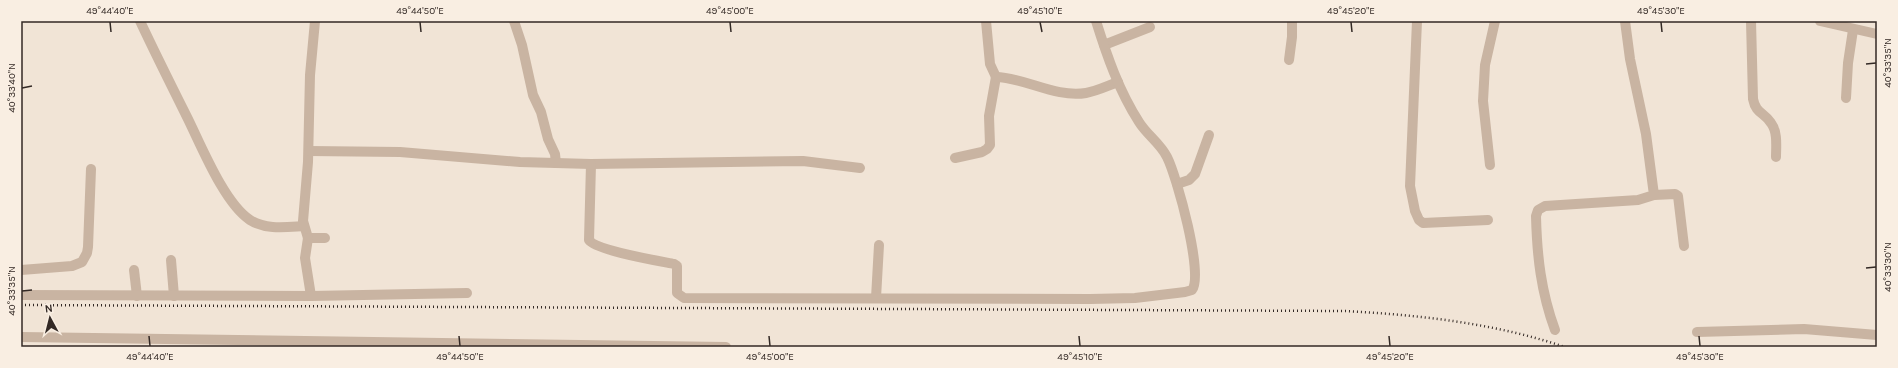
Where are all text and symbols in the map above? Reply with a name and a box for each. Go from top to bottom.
text: 49°44'40"E [86,5,134,17]
text: 49°44'50"E [396,5,444,17]
text: 49°45'00"E [706,5,754,17]
text: 49°45'10"E [1017,5,1063,17]
text: 49°45'20"E [1327,5,1375,17]
text: 49°45'30"E [1637,5,1685,17]
text: 40°33'35"N [1882,38,1894,88]
text: 40°33'40"N [6,63,18,113]
text: 40°33'30"N [1882,242,1894,292]
text: 40°33'35"N [6,266,18,316]
north arrow [30,298,70,338]
text: N [44,302,54,316]
text: 49°44'40"E [126,351,174,363]
text: 49°44'50"E [436,351,484,363]
text: 49°45'00"E [746,351,794,363]
text: 49°45'10"E [1057,351,1103,363]
text: 49°45'20"E [1366,351,1414,363]
text: 49°45'30"E [1676,351,1724,363]

